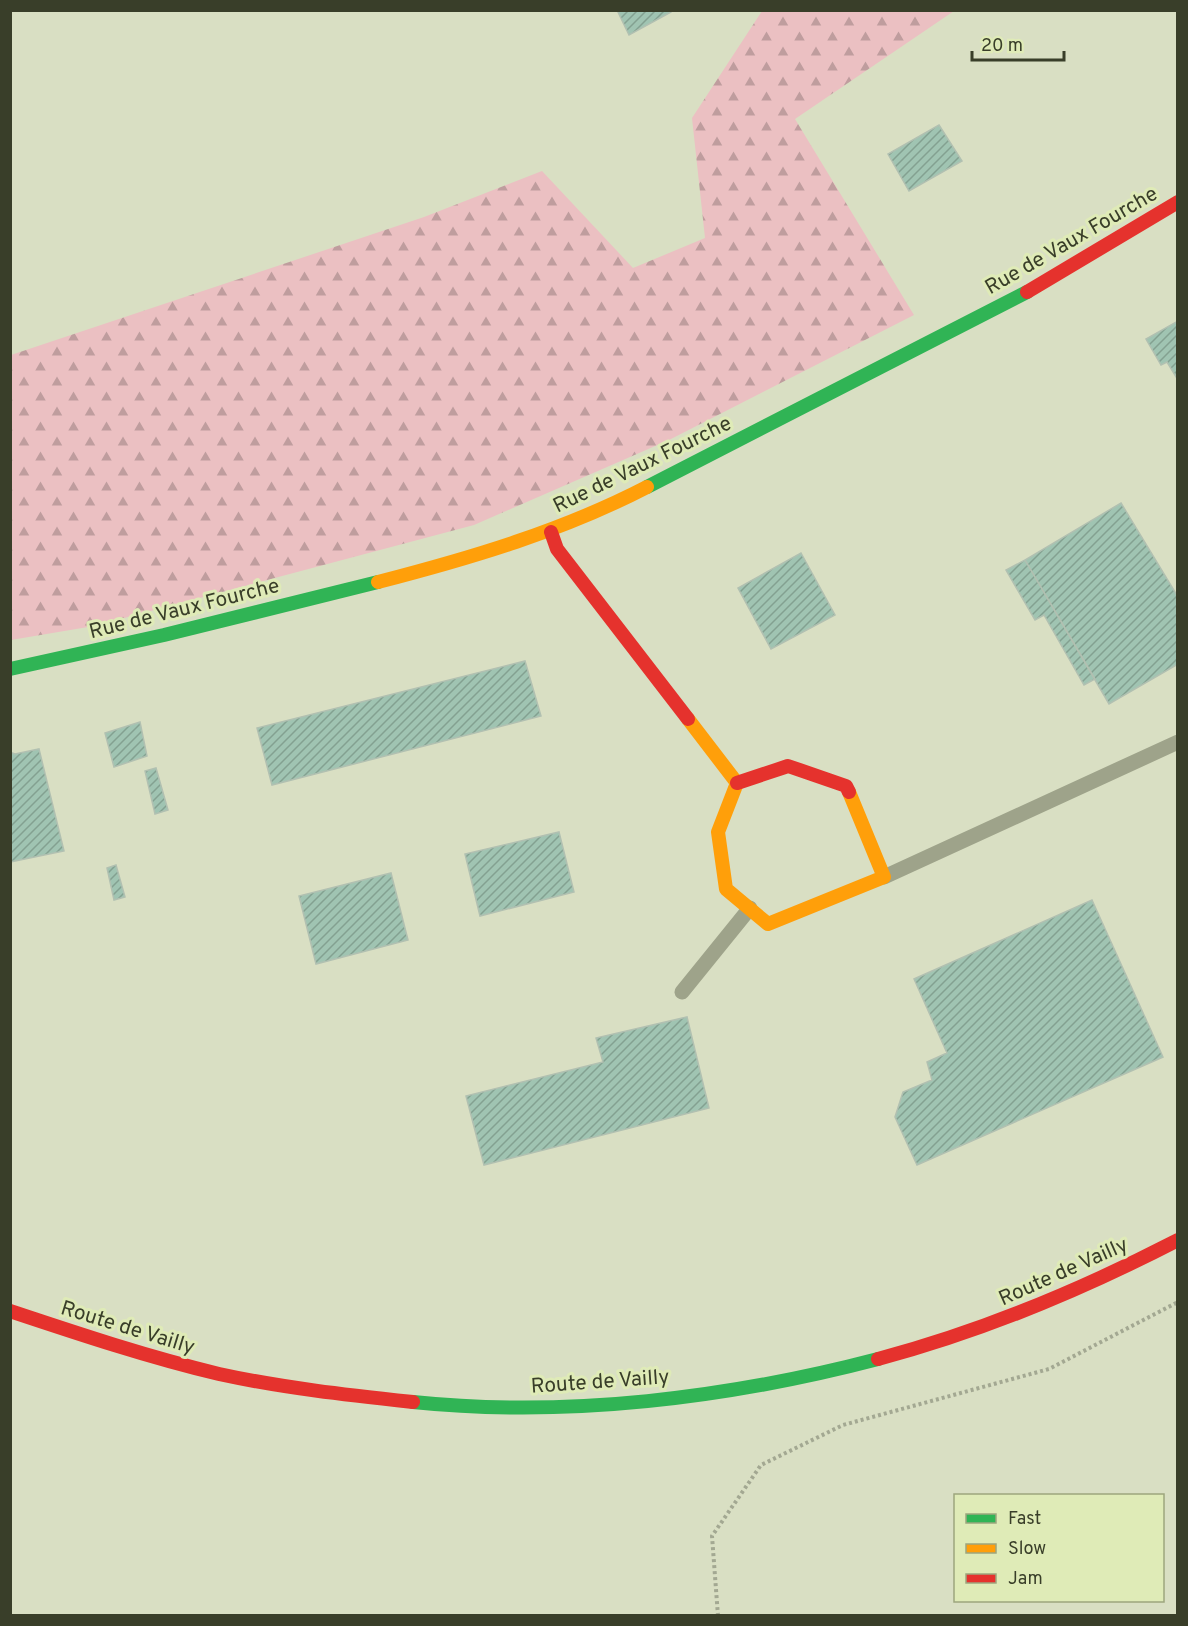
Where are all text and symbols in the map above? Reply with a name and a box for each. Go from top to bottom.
scale bar [972,24,1064,62]
text: 20 m [981,35,1023,58]
street label: Rue de Vaux Fourche [980,181,1163,302]
street label: Rue de Vaux Fourche [549,410,736,520]
street label: Rue de Vaux Fourche [86,573,282,646]
street label: Route de Vailly [995,1232,1133,1313]
street label: Route de Vailly [57,1295,198,1362]
street label: Route de Vailly [530,1364,670,1401]
legend [954,1494,1164,1602]
text: Fast [1008,1508,1041,1531]
text: Slow [1008,1538,1046,1561]
text: Jam [1008,1568,1043,1591]

